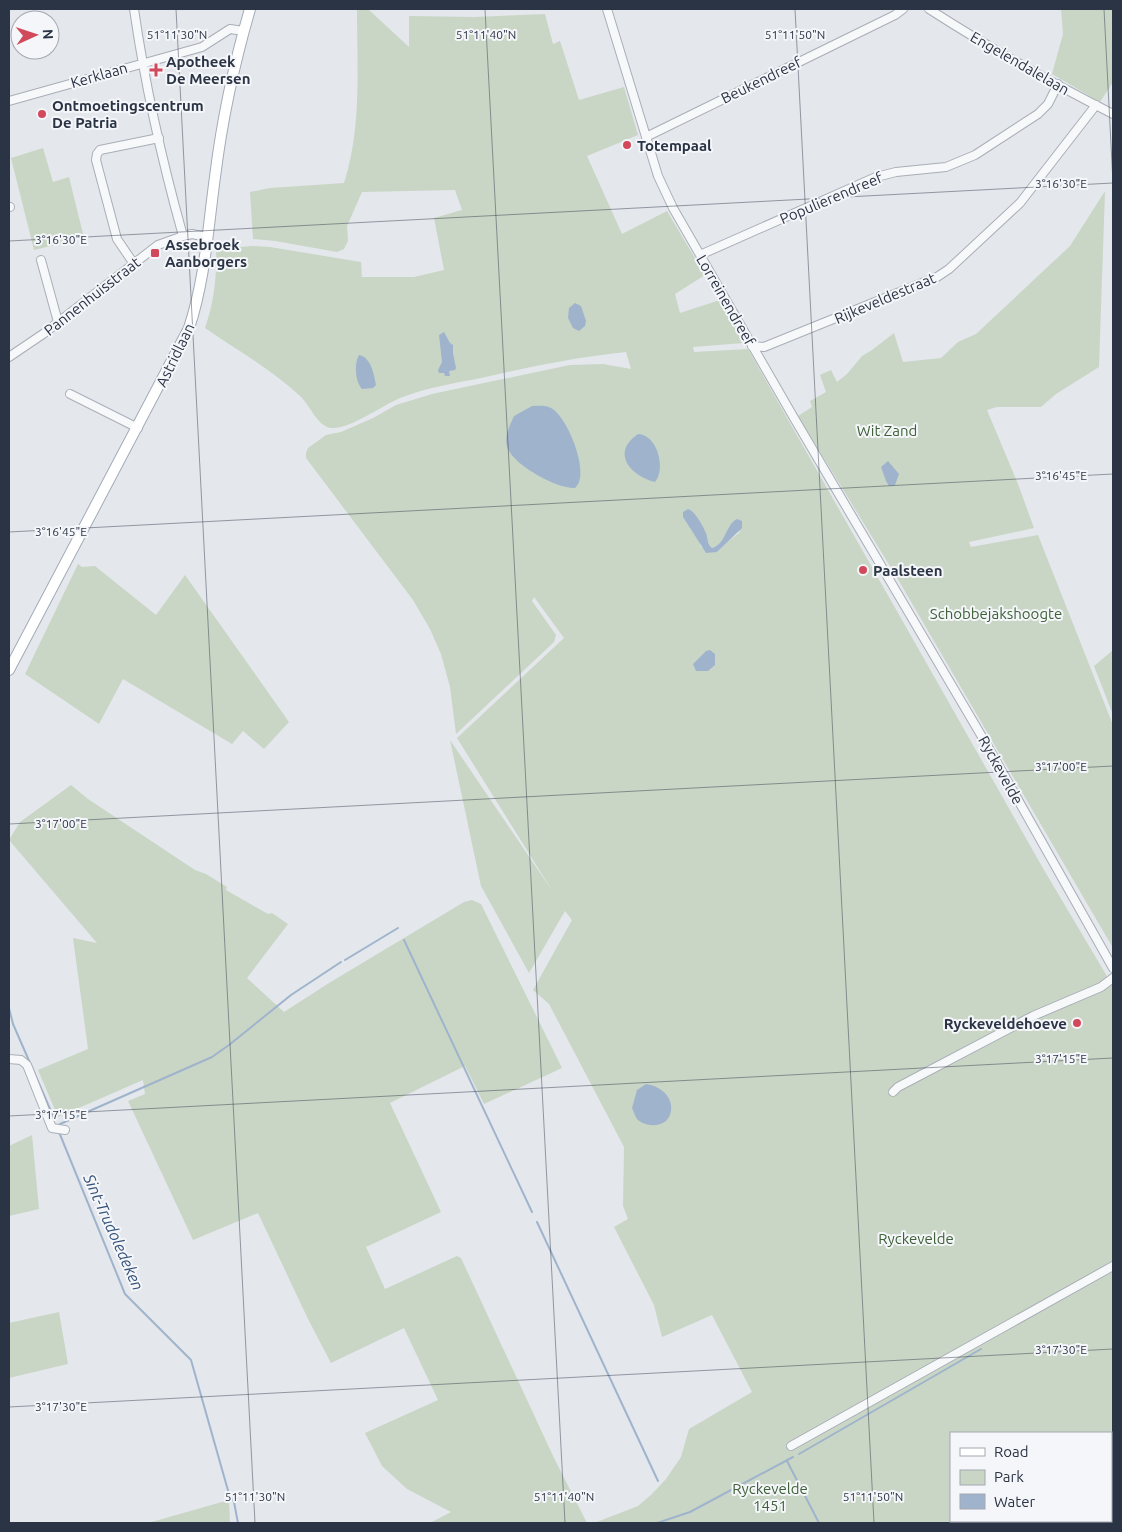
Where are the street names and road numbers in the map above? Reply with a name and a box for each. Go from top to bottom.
street label: Engelendalelaan [968,28,1072,98]
street label: Beukendreef [718,53,804,107]
street label: Kerklaan [69,59,129,91]
street label: Populierendreef [777,169,885,227]
street label: Lorreinendreef [693,252,759,349]
street label: Pannenhuisstraat [41,253,143,339]
street label: Rijkeveldestraat [832,269,938,327]
street label: Astridlaan [152,321,198,389]
street label: Ryckevelde [975,733,1027,807]

